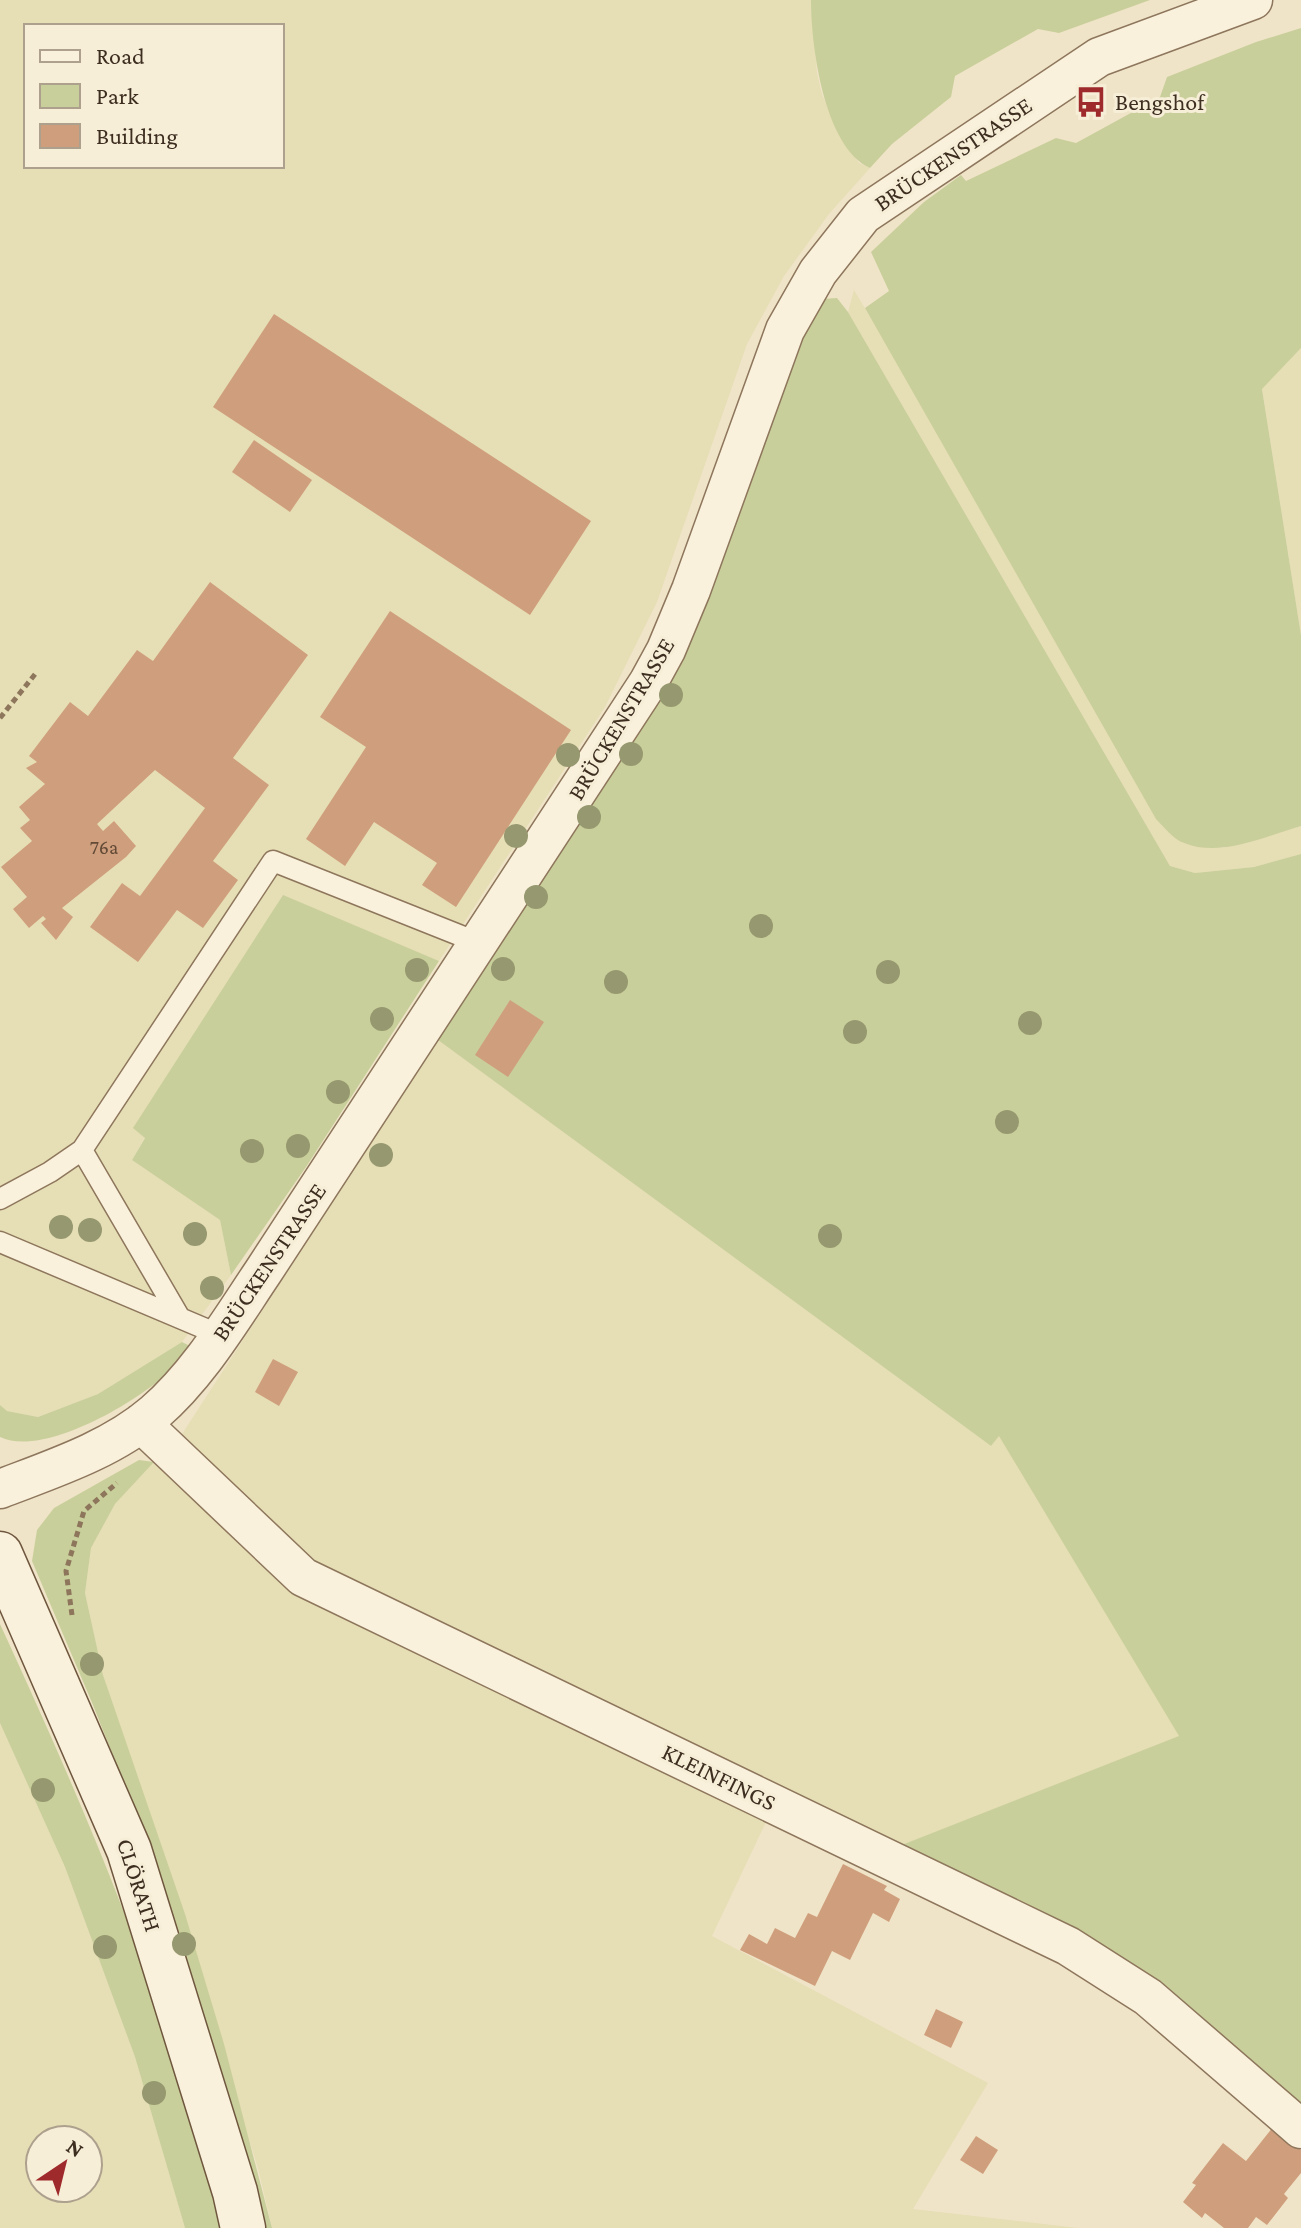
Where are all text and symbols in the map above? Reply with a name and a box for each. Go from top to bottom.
legend [24,24,284,168]
text: Road [96,42,145,69]
text: Park [96,82,139,109]
bus stop icon: Bengshof [1074,85,1108,119]
place label: Bengshof [1115,88,1206,115]
street label: BRÜCKENSTRASSE [869,91,1037,216]
text: Building [96,122,178,149]
street label: BRÜCKENSTRASSE [562,633,680,805]
house number: 76a [90,836,118,858]
street label: BRÜCKENSTRASSE [206,1178,331,1346]
street label: KLEINFINGS [658,1737,780,1816]
street label: CLÖRATH [112,1835,167,1935]
north arrow [24,2124,104,2204]
text: N [62,2133,88,2163]

